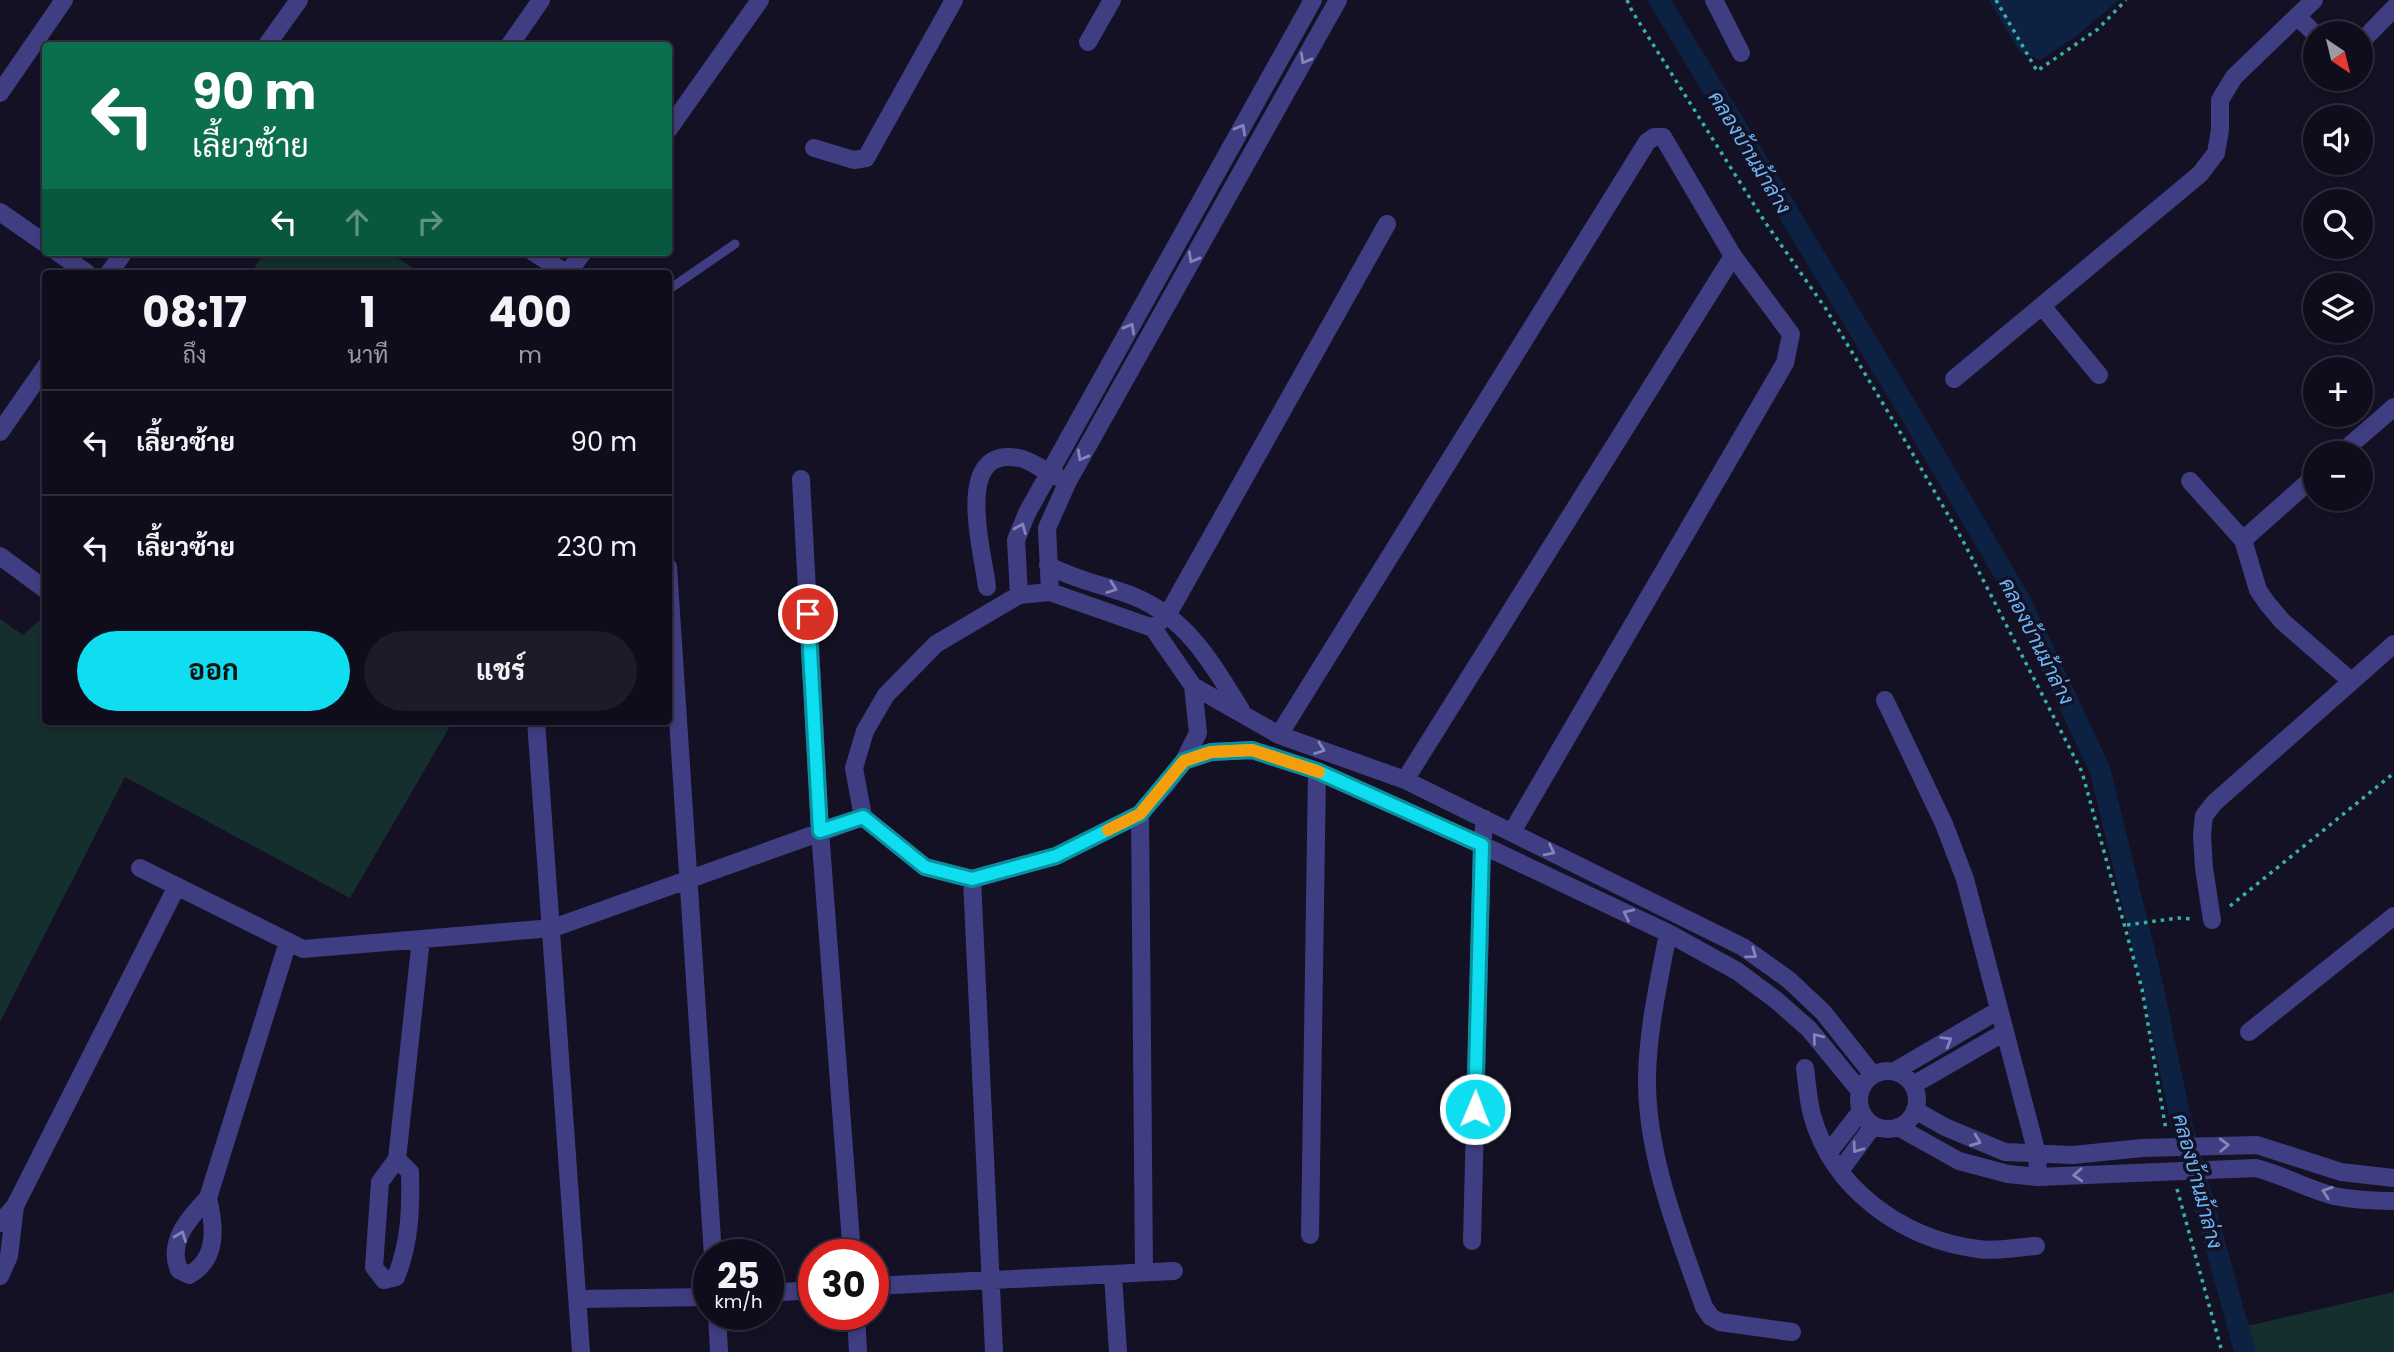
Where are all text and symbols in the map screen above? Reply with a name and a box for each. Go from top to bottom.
north arrow [2303,21,2373,91]
map controls [2303,21,2373,511]
one-way arrow [1300,52,1313,65]
text: 90 m [192,58,316,126]
icon: left [77,70,168,161]
water label: คลองบ้านม้าล่าง [1702,85,1798,219]
button: sound [2303,105,2373,175]
text: เลี้ยวซ้าย [192,123,309,168]
one-way arrow [1233,124,1246,137]
button: search [2303,189,2373,259]
icon: left [265,203,303,241]
icon: ahead [338,203,376,241]
icon: right [411,203,449,241]
one-way arrow [1188,250,1201,263]
button: layers [2303,273,2373,343]
text: 08:17 [142,283,247,342]
text: 1 [360,283,376,342]
text: 400 [489,283,572,342]
one-way arrow [1122,323,1135,335]
text: ถึง [183,339,207,371]
text: นาที [347,339,388,371]
text: m [518,339,542,371]
button: + [2303,357,2373,427]
icon: left [77,424,115,462]
text: เลี้ยวซ้าย [136,424,235,460]
text: 90 m [571,424,637,460]
button: − [2303,441,2373,511]
one-way arrow [1077,449,1090,462]
one-way arrow [1013,522,1027,534]
icon: left [77,529,115,567]
text: เลี้ยวซ้าย [136,529,235,565]
text: 230 m [557,529,637,565]
water label: คลองบ้านม้าล่าง [1993,573,2081,709]
one-way arrow [1105,580,1117,594]
pin [778,584,838,644]
icon: arrive [789,595,827,633]
button: ออก [77,631,350,711]
button: แชร์ [364,631,637,711]
one-way arrow [1313,741,1325,755]
one-way arrow [1543,842,1555,856]
one-way arrow [1623,908,1635,922]
one-way arrow [1744,946,1757,958]
one-way arrow [1812,1034,1825,1046]
one-way arrow [1939,1036,1952,1049]
position arrow [1438,1072,1512,1146]
water label: คลองบ้านม้าล่าง [2166,1110,2230,1252]
one-way arrow [1969,1132,1981,1146]
one-way arrow [2219,1138,2230,1153]
one-way arrow [1853,1140,1865,1153]
one-way arrow [2072,1167,2083,1182]
one-way arrow [2321,1186,2333,1200]
one-way arrow [172,1231,186,1243]
speed limit sign: 30 [798,1239,889,1330]
text: 25 [717,1251,760,1300]
text: km/h [715,1289,762,1314]

